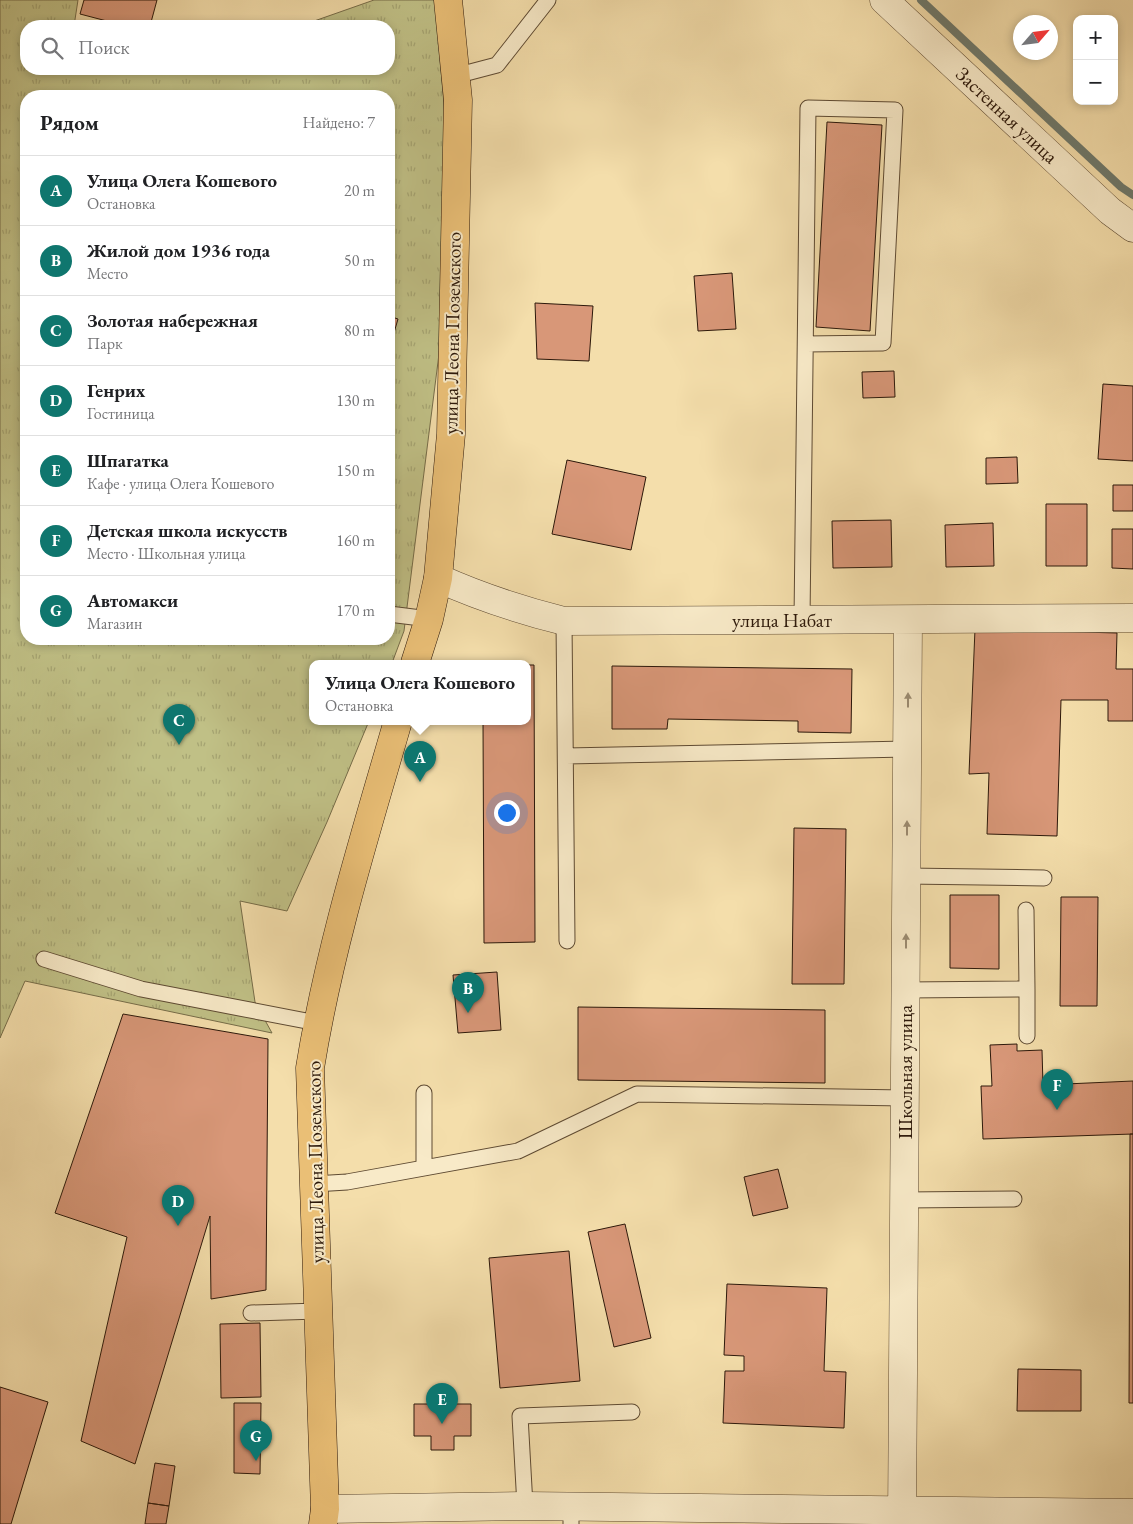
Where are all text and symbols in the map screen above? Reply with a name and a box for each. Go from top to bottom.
north arrow [1013,15,1058,60]
map controls [1073,15,1118,105]
button: + [1073,15,1118,60]
search box [20,20,395,75]
icon: search [38,34,66,62]
text: Поиск [78,35,130,60]
button: − [1073,60,1118,105]
street label: Застенная улица [950,61,1064,169]
text: Рядом [40,109,99,136]
text: Найдено: 7 [303,112,375,133]
text: Улица Олега Кошевого [87,168,277,193]
text: A [50,180,62,201]
text: 20 m [344,180,375,201]
text: Остановка [87,193,156,214]
street label: улица Леона Поземского [437,231,467,435]
text: Жилой дом 1936 года [87,238,270,263]
text: B [51,250,61,271]
text: 50 m [344,250,375,271]
text: Место [87,263,128,284]
text: Золотая набережная [87,308,258,333]
text: C [50,320,62,341]
text: 80 m [344,320,375,341]
text: Парк [87,333,123,354]
text: Генрих [87,378,145,403]
text: D [50,390,62,411]
text: 130 m [336,390,375,411]
text: Гостиница [87,403,155,424]
text: Шпагатка [87,448,169,473]
text: E [51,460,61,481]
text: 150 m [336,460,375,481]
text: Кафе · улица Олега Кошевого [87,473,275,494]
text: Детская школа искусств [87,518,288,543]
text: F [52,530,60,551]
text: 160 m [336,530,375,551]
text: Место · Школьная улица [87,543,246,564]
text: Автомакси [87,588,178,613]
text: G [50,600,62,621]
text: 170 m [336,600,375,621]
street label: улица Набат [732,607,832,633]
text: Магазин [87,613,142,634]
popup [309,660,531,725]
text: Улица Олега Кошевого [325,670,515,695]
one-way arrow [904,692,912,708]
text: Остановка [325,695,394,716]
pin: C [163,704,195,745]
pin: A [404,741,436,782]
your location [494,800,520,826]
one-way arrow [903,819,911,835]
one-way arrow [902,933,910,949]
pin: B [452,972,484,1013]
street label: Школьная улица [892,1005,918,1139]
street label: улица Леона Поземского [300,1060,330,1264]
pin: F [1041,1069,1073,1110]
pin: D [162,1185,194,1226]
pin: E [426,1383,458,1424]
pin: G [240,1420,272,1461]

